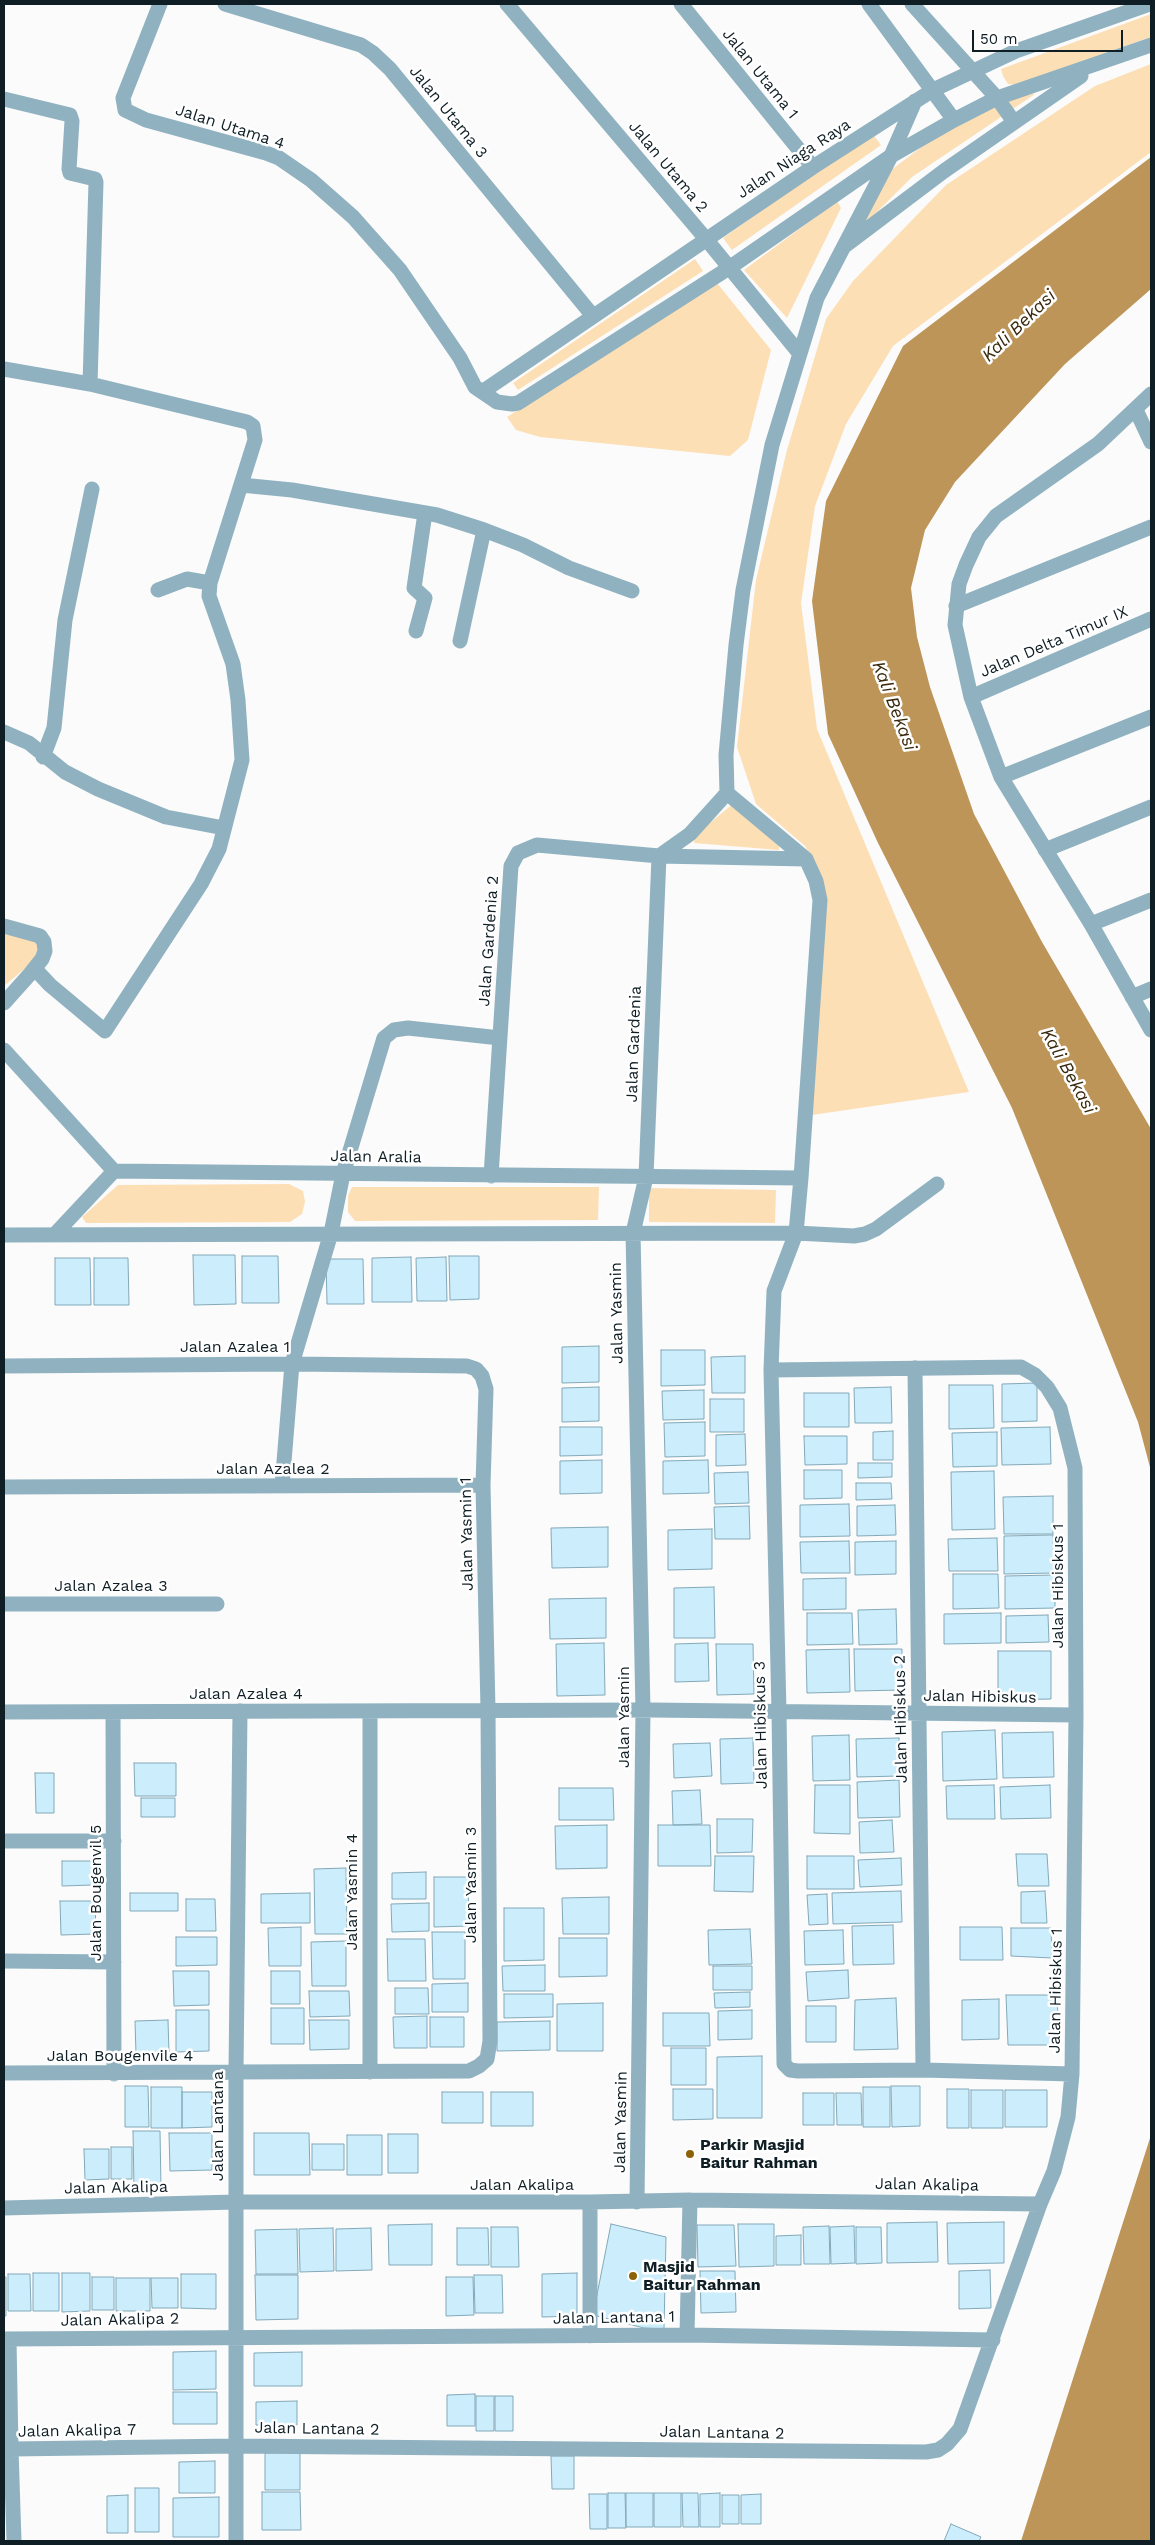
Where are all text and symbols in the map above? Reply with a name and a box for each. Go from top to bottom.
scale bar [975,20,1126,52]
street label: Jalan Utama 1 [718,25,802,123]
text: 50 m [980,30,1017,48]
street label: Jalan Utama 3 [405,62,491,162]
street label: Jalan Utama 4 [173,100,287,154]
street label: Jalan Niaga Raya [734,115,854,203]
street label: Jalan Utama 2 [624,117,712,217]
water label: Kali Bekasi [978,286,1060,366]
street label: Jalan Delta Timur IX [977,602,1131,682]
water label: Kali Bekasi [867,658,921,754]
street label: Jalan Gardenia 2 [475,875,503,1007]
street label: Jalan Gardenia [622,985,646,1103]
water label: Kali Bekasi [1036,1025,1100,1117]
street label: Jalan Aralia [330,1147,422,1167]
street label: Jalan Yasmin [607,1262,627,1364]
street label: Jalan Azalea 1 [180,1337,290,1357]
street label: Jalan Azalea 2 [216,1459,330,1479]
street label: Jalan Yasmin 1 [456,1477,478,1591]
street label: Jalan Hibiskus 1 [1048,1524,1068,1648]
street label: Jalan Azalea 3 [54,1576,168,1596]
street label: Jalan Hibiskus 2 [890,1655,912,1783]
street label: Jalan Hibiskus 3 [750,1661,772,1789]
street label: Jalan Yasmin [614,1666,634,1768]
street label: Jalan Azalea 4 [189,1684,303,1704]
street label: Jalan Hibiskus [923,1686,1037,1708]
street label: Jalan Bougenvil 5 [86,1825,106,1961]
street label: Jalan Yasmin 3 [461,1827,481,1943]
street label: Jalan Yasmin 4 [342,1833,362,1951]
street label: Jalan Hibiskus 1 [1045,1928,1067,2054]
street label: Jalan Bougenvile 4 [47,2046,193,2066]
street label: Jalan Lantana [208,2071,228,2181]
street label: Jalan Yasmin [611,2071,631,2173]
place label: Parkir Masjid Baitur Rahman [700,2135,818,2173]
marker: Parkir Masjid Baitur Rahman [684,2148,696,2160]
street label: Jalan Akalipa [875,2174,979,2196]
street label: Jalan Akalipa [470,2175,574,2195]
street label: Jalan Akalipa [64,2177,168,2199]
place label: Masjid Baitur Rahman [643,2257,761,2295]
marker: Masjid Baitur Rahman [627,2270,639,2282]
street label: Jalan Lantana 1 [553,2307,675,2329]
street label: Jalan Akalipa 2 [60,2309,180,2331]
street label: Jalan Lantana 2 [254,2418,380,2440]
street label: Jalan Akalipa 7 [18,2420,136,2442]
street label: Jalan Lantana 2 [659,2422,785,2444]

